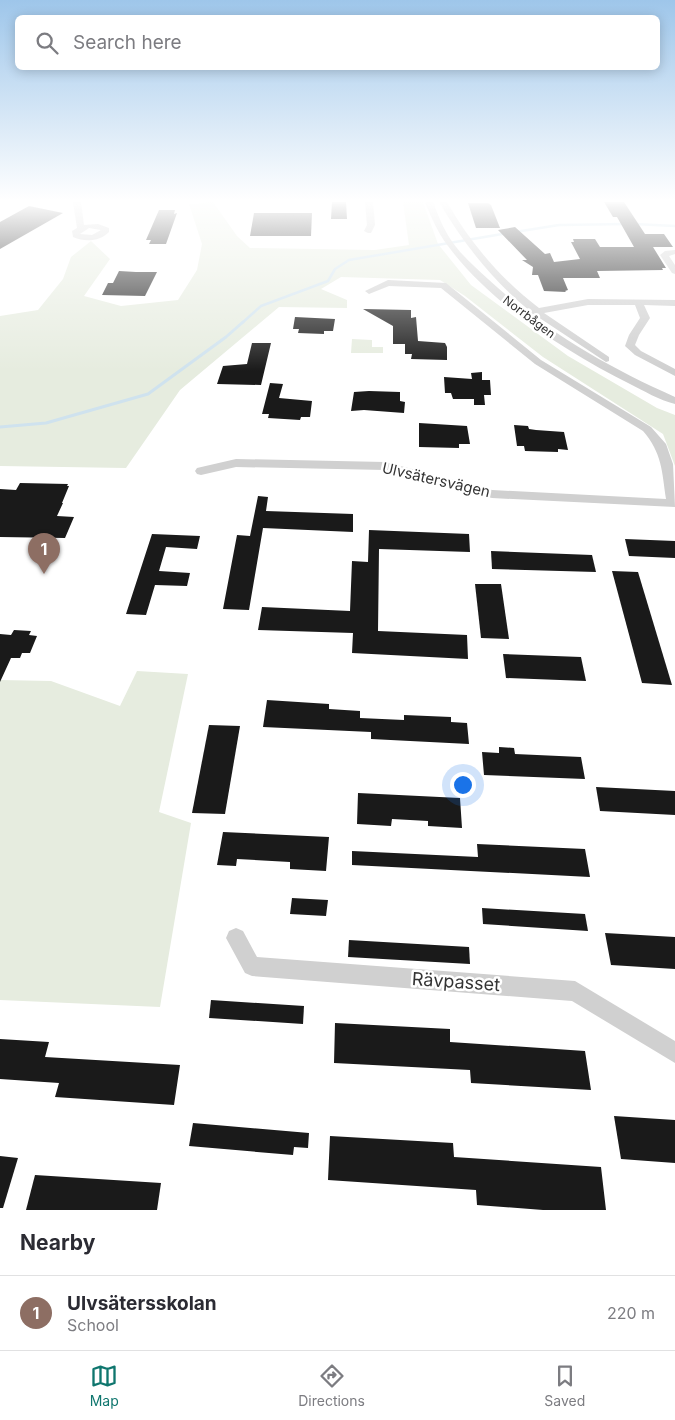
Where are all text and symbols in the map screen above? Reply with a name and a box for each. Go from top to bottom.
search box [15,15,660,70]
icon: search [33,29,61,57]
text: Search here [73,31,182,54]
street label: Norrbågen [500,292,558,341]
street label: Ulvsätersvägen [380,458,492,501]
pin: 1 [28,533,60,574]
your location [450,772,476,798]
street label: Rävpasset [411,968,501,995]
text: Nearby [20,1230,95,1255]
text: Ulvsätersskolan [67,1292,217,1315]
text: 1 [33,1303,39,1323]
text: 220 m [607,1303,655,1323]
text: School [67,1315,119,1335]
tab: Map [90,1362,119,1409]
tab: Directions [298,1362,365,1409]
tab: Saved [544,1362,585,1409]

